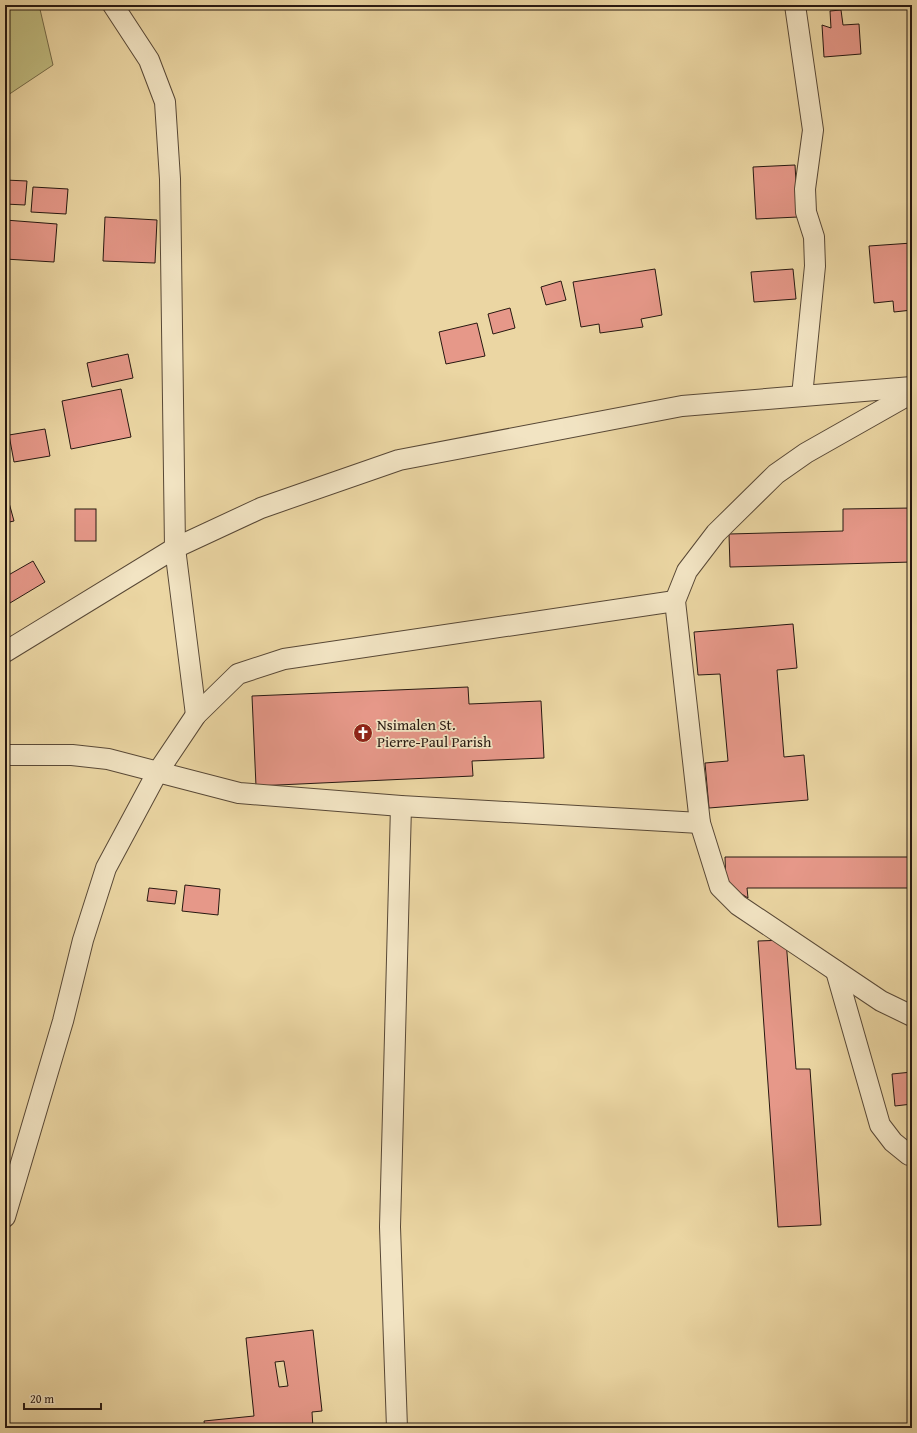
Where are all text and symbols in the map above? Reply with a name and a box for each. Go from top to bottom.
place label: Nsimalen St. Pierre-Paul Parish [377,714,492,752]
church icon: Nsimalen St. Pierre-Paul Parish [352,722,374,744]
scale bar [24,1385,101,1411]
text: 20 m [30,1390,54,1407]

